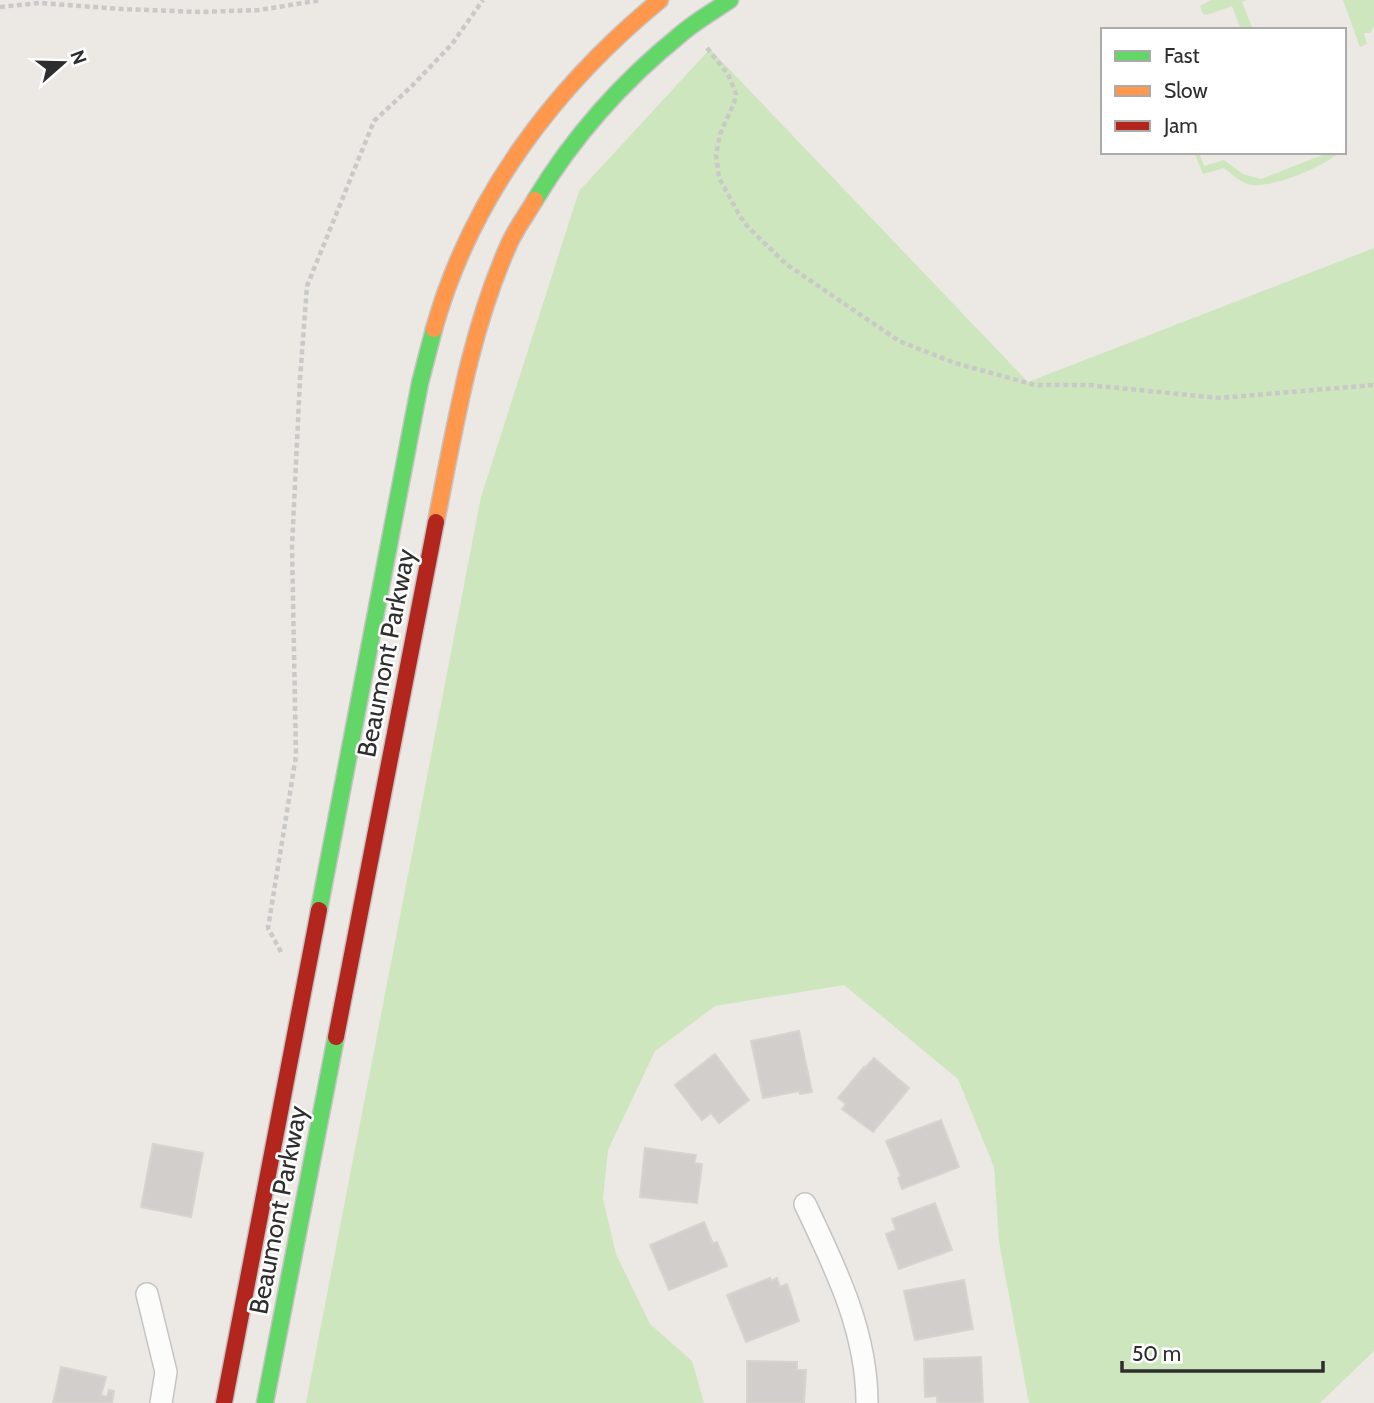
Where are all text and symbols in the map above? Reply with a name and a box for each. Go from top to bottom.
north arrow [28,28,98,98]
legend [1101,28,1346,154]
text: Fast [1164,43,1200,68]
text: N [65,47,92,68]
text: Slow [1164,78,1208,103]
text: Jam [1163,113,1198,138]
street label: Beaumont Parkway [350,546,422,760]
street label: Beaumont Parkway [242,1103,314,1317]
scale bar [1122,1330,1323,1374]
text: 50 m [1132,1341,1181,1366]

